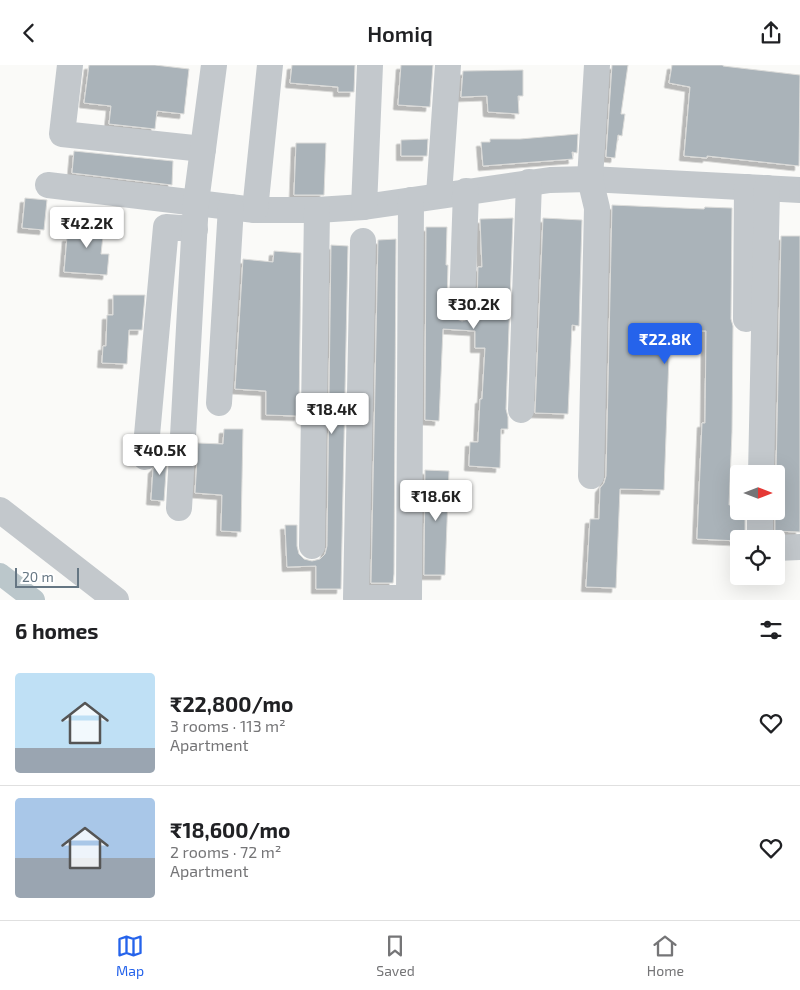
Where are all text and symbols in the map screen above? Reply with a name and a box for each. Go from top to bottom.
icon: back [15,19,43,47]
icon: share [757,19,785,47]
text: Homiq [367,20,433,46]
pin: ₹42.2K [46,207,128,249]
text: ₹42.2K [61,213,113,232]
pin: ₹30.2K [433,287,515,330]
text: ₹30.2K [448,294,500,313]
pin: ₹22.8K [624,323,706,365]
text: ₹22.8K [639,329,691,348]
pin: ₹18.4K [291,393,373,435]
text: ₹18.4K [307,399,357,418]
pin: ₹40.5K [119,433,201,476]
text: ₹40.5K [134,440,186,459]
north arrow [730,465,785,520]
map controls [730,465,785,585]
pin: ₹18.6K [395,479,477,522]
text: ₹18.6K [411,486,461,505]
button: locate [730,530,785,585]
scale bar [15,565,79,588]
text: 20 m [22,568,54,585]
icon: filters [757,616,785,644]
text: 6 homes [15,618,98,643]
text: ₹22,800/mo [170,691,293,716]
icon: home [55,693,115,753]
icon: heart [757,709,785,737]
text: 3 rooms · 113 m² [170,716,286,735]
text: Apartment [170,735,249,754]
text: ₹18,600/mo [170,817,290,842]
icon: home [55,818,115,878]
icon: heart [757,834,785,862]
text: 2 rooms · 72 m² [170,842,281,861]
text: Apartment [170,861,249,880]
tab: Map [116,932,144,979]
tab: Saved [376,932,415,979]
tab: Home [647,932,684,979]

